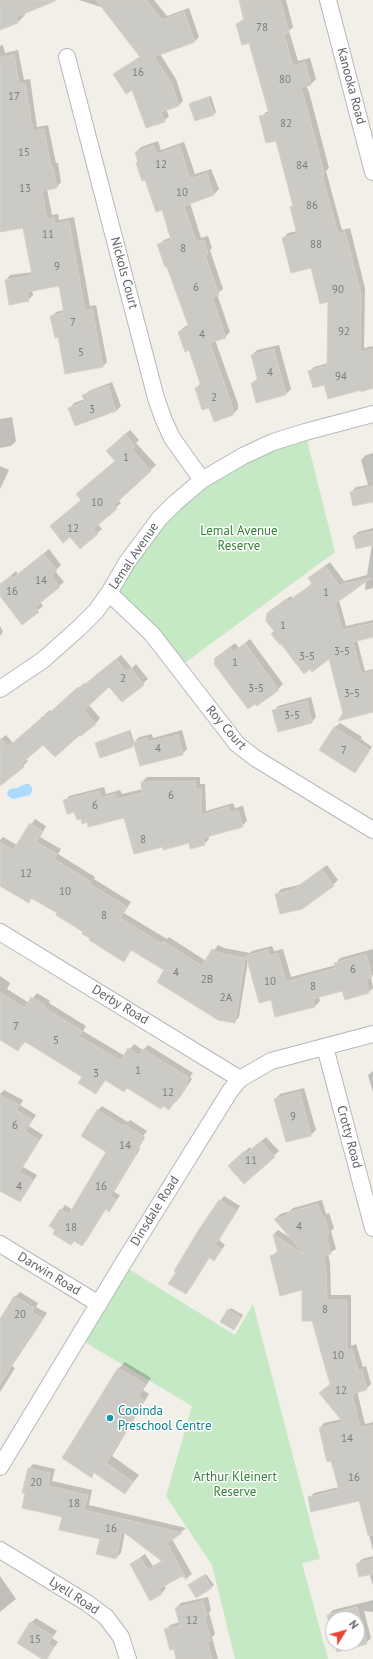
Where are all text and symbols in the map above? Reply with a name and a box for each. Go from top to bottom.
house number: 78 [256,21,268,35]
street label: Kanooka Road [333,46,369,126]
house number: 16 [132,66,144,80]
house number: 80 [279,73,291,87]
house number: 17 [8,90,20,104]
house number: 82 [280,117,292,131]
house number: 15 [18,146,30,160]
house number: 12 [155,158,167,172]
house number: 84 [296,159,308,173]
house number: 13 [19,182,31,196]
house number: 10 [176,186,188,200]
house number: 86 [306,199,318,213]
house number: 11 [42,228,54,242]
street label: Nickols Court [107,235,141,311]
house number: 88 [310,238,322,252]
house number: 8 [180,242,186,256]
house number: 9 [54,260,60,274]
house number: 6 [193,281,199,295]
house number: 90 [332,283,344,297]
house number: 7 [70,316,76,330]
house number: 92 [338,325,350,339]
house number: 4 [199,328,205,342]
house number: 5 [78,346,84,360]
house number: 4 [267,366,273,380]
house number: 94 [335,370,347,384]
house number: 2 [211,391,217,405]
house number: 3 [89,403,95,417]
house number: 1 [123,451,129,465]
house number: 10 [91,496,103,510]
street label: Lemal Avenue [106,520,162,592]
house number: 12 [67,522,79,536]
park label: Lemal Avenue Reserve [200,523,278,554]
house number: 14 [35,574,47,588]
house number: 16 [6,585,18,599]
house number: 1 [323,586,329,600]
house number: 1 [280,619,286,633]
house number: 3-5 [334,645,350,659]
house number: 3-5 [299,650,315,664]
house number: 1 [232,656,238,670]
house number: 2 [120,672,126,686]
house number: 3-5 [248,682,264,696]
house number: 3-5 [344,687,360,701]
street label: Roy Court [203,703,249,753]
house number: 3-5 [284,709,300,723]
house number: 4 [155,742,161,756]
house number: 7 [341,744,347,758]
house number: 6 [168,789,174,803]
house number: 6 [92,799,98,813]
house number: 8 [140,833,146,847]
house number: 12 [20,867,32,881]
house number: 10 [59,885,71,899]
house number: 8 [101,909,107,923]
house number: 6 [350,963,356,977]
house number: 4 [173,966,179,980]
house number: 2B [201,973,213,987]
house number: 10 [264,975,276,989]
house number: 8 [310,980,316,994]
street label: Derby Road [89,982,151,1028]
house number: 2A [220,991,232,1005]
house number: 7 [13,1020,19,1034]
house number: 5 [53,1034,59,1048]
house number: 1 [135,1064,141,1078]
house number: 3 [93,1067,99,1081]
house number: 12 [162,1086,174,1100]
street label: Crotty Road [333,1104,365,1170]
house number: 9 [290,1110,296,1124]
house number: 6 [12,1119,18,1133]
house number: 14 [119,1139,131,1153]
house number: 11 [245,1154,257,1168]
street label: Dinsdale Road [127,1173,183,1249]
house number: 4 [16,1180,22,1194]
house number: 16 [95,1180,107,1194]
house number: 4 [296,1220,302,1234]
house number: 18 [65,1221,77,1235]
street label: Darwin Road [15,1249,83,1299]
house number: 8 [322,1303,328,1317]
house number: 20 [14,1308,26,1322]
house number: 10 [332,1349,344,1363]
house number: 12 [335,1384,347,1398]
place label: Cooinda Preschool Centre [118,1403,212,1434]
marker: Cooinda Preschool Centre [105,1413,115,1423]
house number: 14 [341,1432,353,1446]
park label: Arthur Kleinert Reserve [193,1469,277,1500]
house number: 16 [348,1471,360,1485]
house number: 20 [30,1476,42,1490]
house number: 18 [68,1497,80,1511]
house number: 16 [105,1522,117,1536]
street label: Lyell Road [46,1574,102,1618]
north arrow [325,1611,365,1651]
house number: 12 [186,1614,198,1628]
text: N [346,1617,362,1631]
house number: 15 [29,1633,41,1647]

